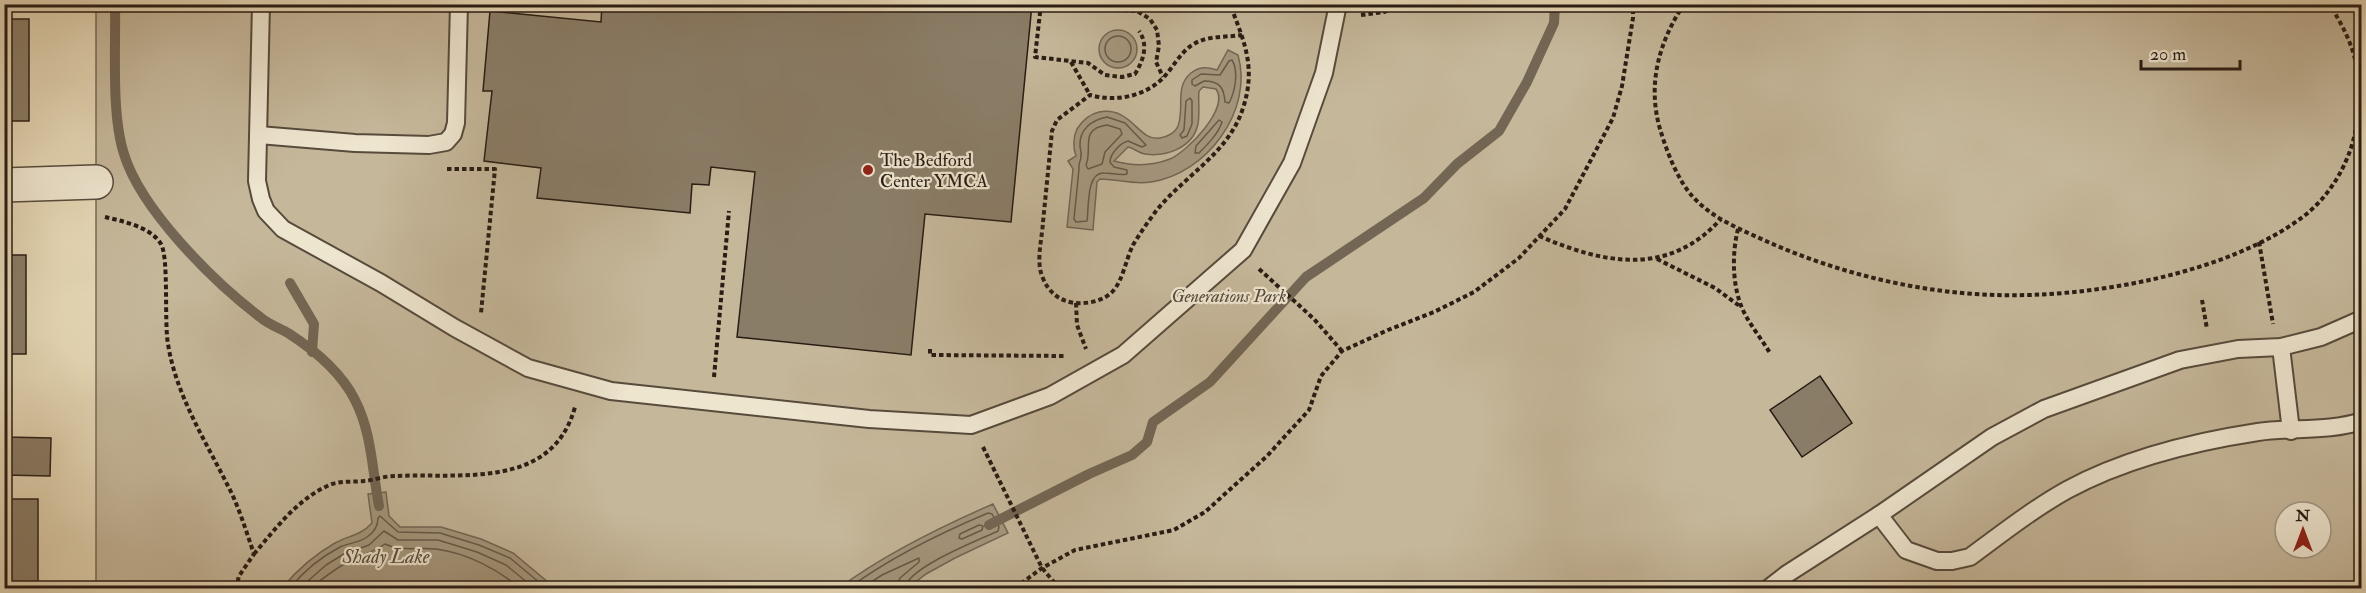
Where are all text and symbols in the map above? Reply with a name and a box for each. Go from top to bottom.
scale bar [2141,33,2240,71]
text: 20 m [2150,43,2186,66]
place label: The Bedford Center YMCA [880,149,989,193]
marker: The Bedford Center YMCA [861,163,875,177]
park label: Generations Park [1172,285,1286,308]
north arrow [2273,500,2333,560]
text: N [2295,506,2311,526]
water label: Shady Lake [341,544,430,569]

